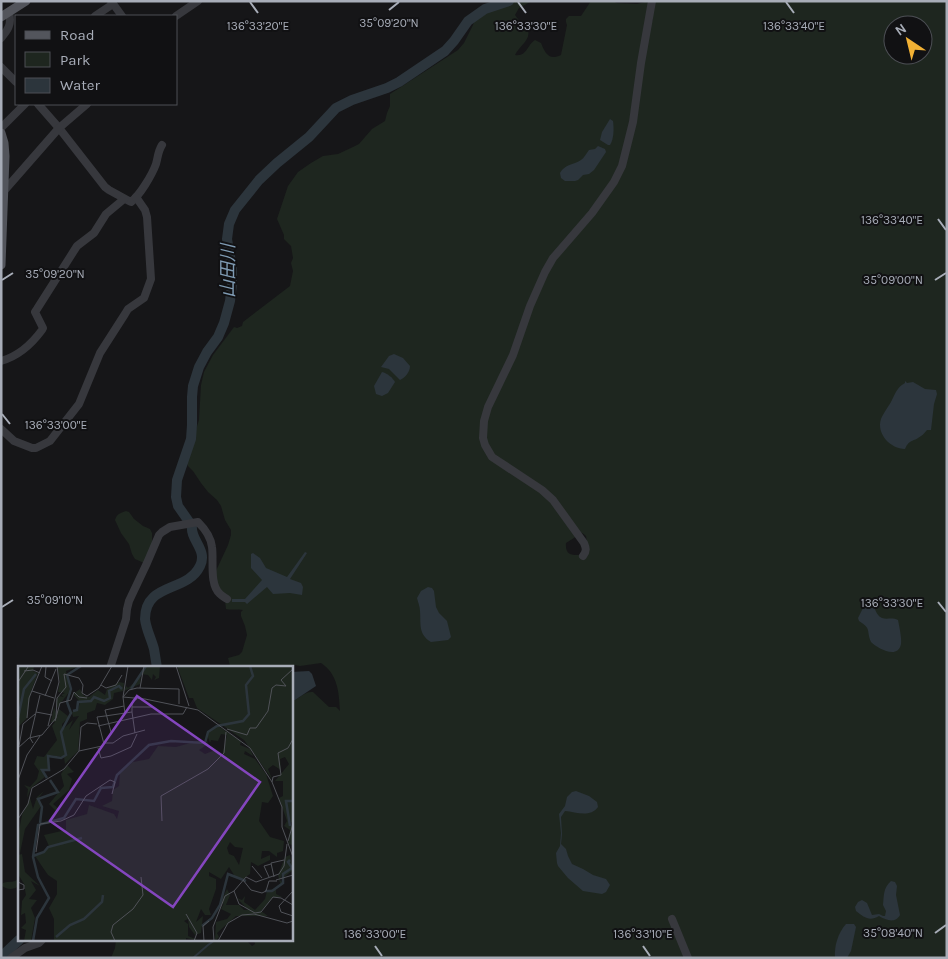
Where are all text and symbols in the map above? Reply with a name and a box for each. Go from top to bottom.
legend [15,15,178,105]
north arrow [883,15,933,65]
text: 35°09'20"N [359,16,419,30]
text: 136°33'20"E [227,19,289,33]
text: 136°33'30"E [495,19,557,33]
text: 136°33'40"E [763,19,825,33]
text: N [892,20,910,40]
text: Road [60,26,95,44]
text: Park [60,51,90,69]
text: Water [60,76,101,94]
text: 136°33'40"E [861,213,923,227]
water label: 山田川 [217,242,239,298]
text: 35°09'20"N [25,267,85,281]
text: 35°09'00"N [863,273,923,287]
text: 136°33'00"E [25,418,87,432]
text: 35°09'10"N [27,593,83,607]
text: 136°33'30"E [861,596,923,610]
inset map [18,666,292,942]
text: 35°08'40"N [863,926,923,940]
text: 136°33'00"E [344,927,406,941]
text: 136°33'10"E [613,927,673,941]

